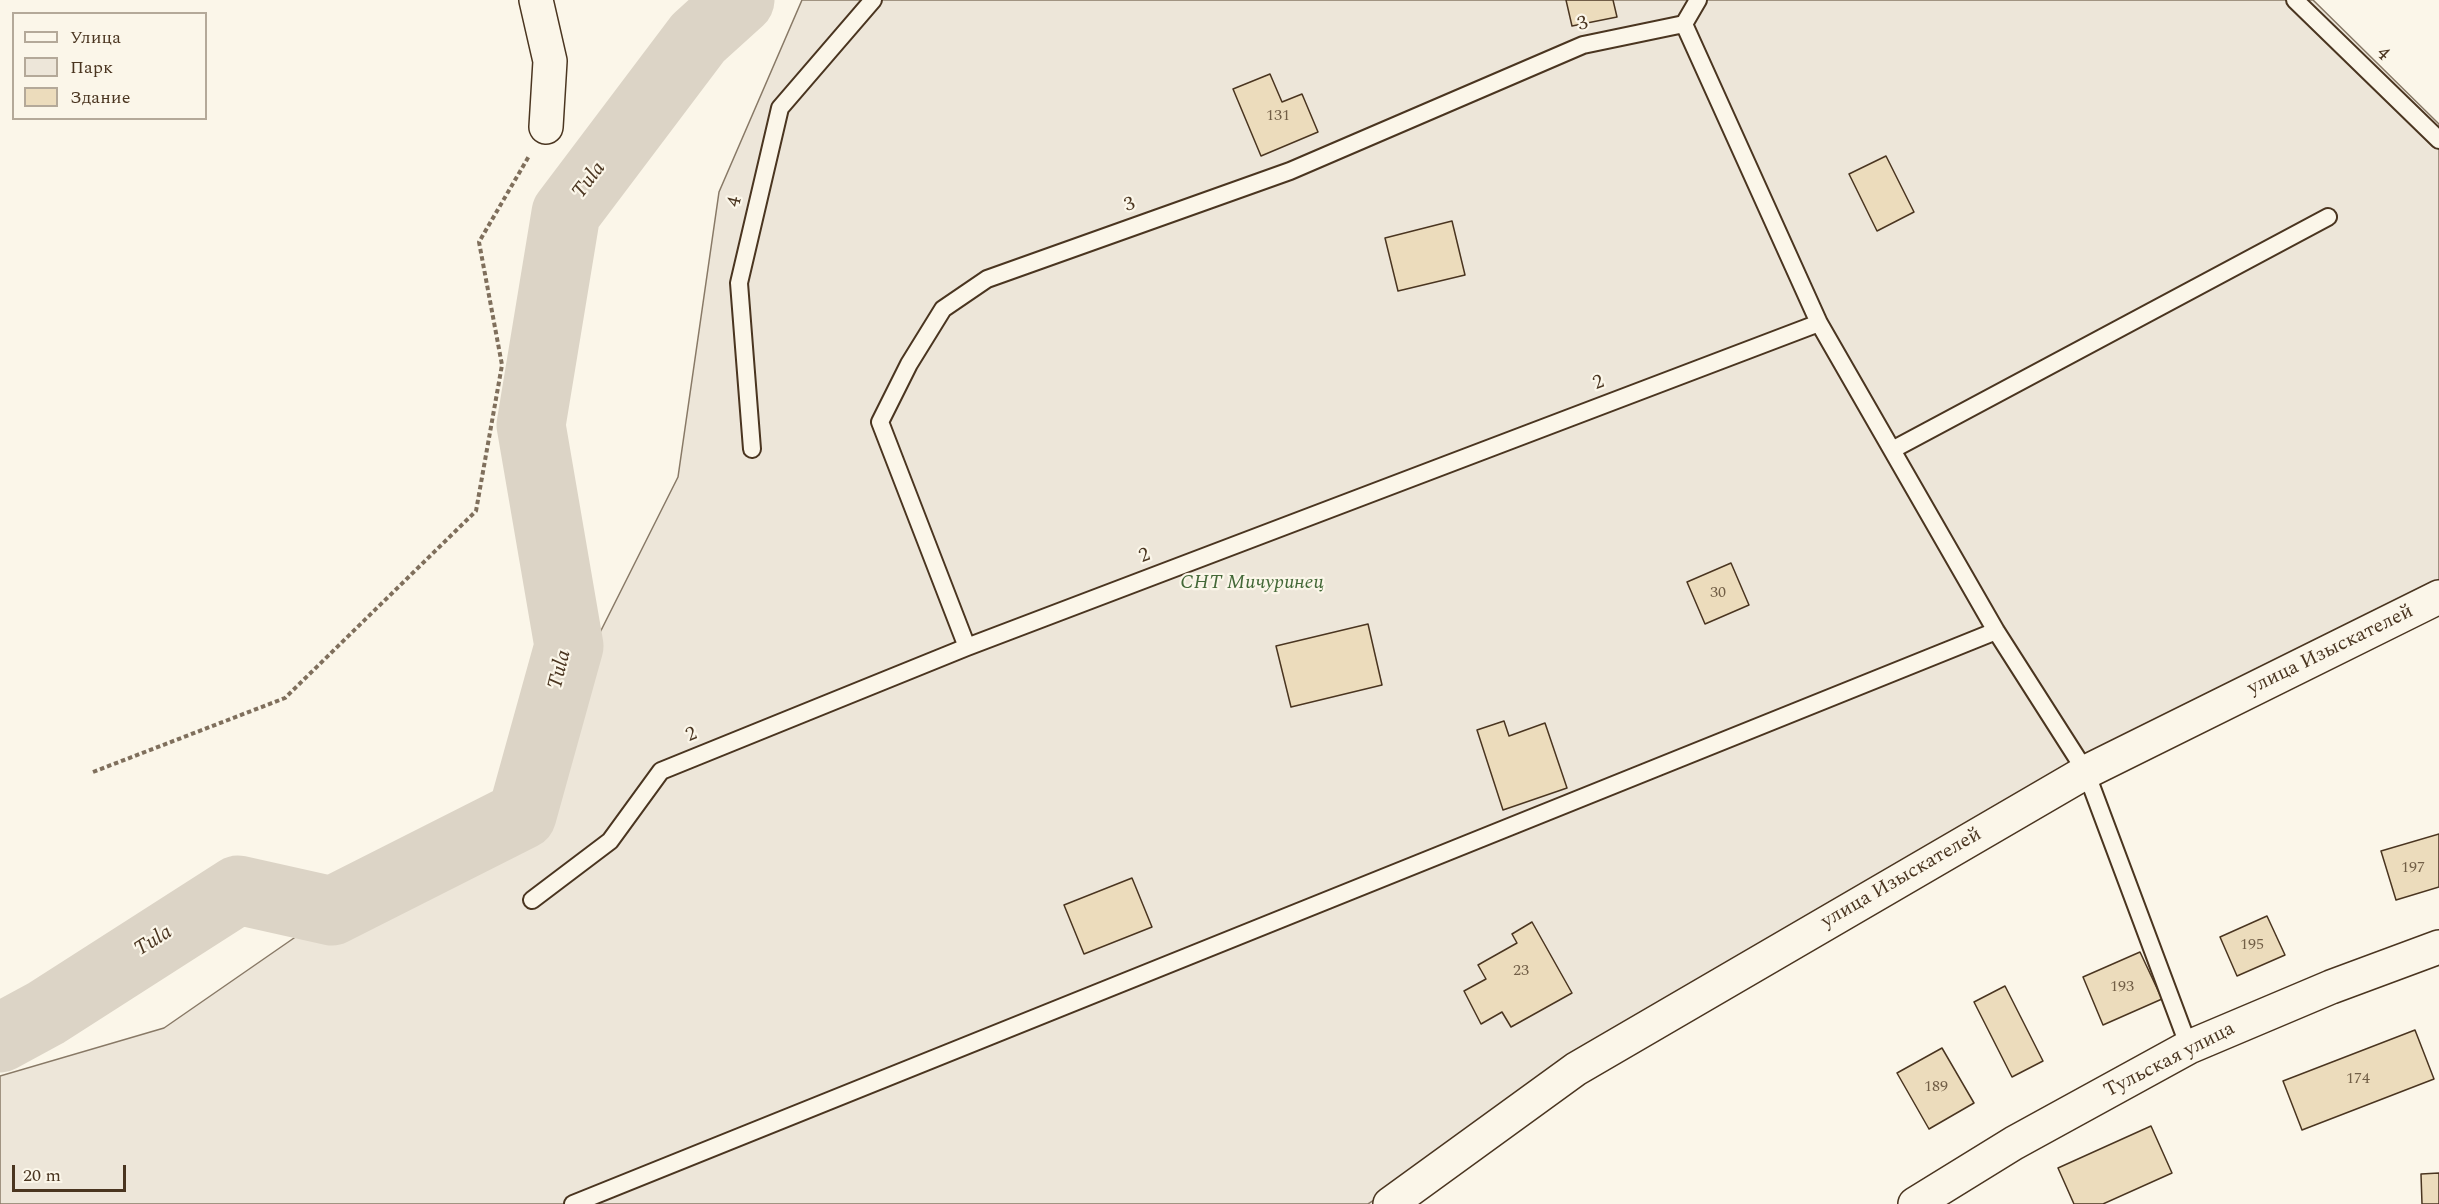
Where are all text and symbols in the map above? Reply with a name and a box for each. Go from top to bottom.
legend [12,12,207,120]
street label: 3 [1575,12,1591,38]
text: Улица [70,24,121,51]
street label: 4 [2370,43,2394,67]
text: Парк [70,54,113,81]
text: Здание [70,84,130,111]
house number: 131 [1266,107,1290,127]
water label: Tula [568,157,612,205]
street label: 3 [1121,193,1139,219]
street label: 4 [723,194,749,210]
street label: 2 [1590,371,1608,397]
street label: 2 [1136,544,1154,570]
park label: СНТ Мичуринец [1180,572,1324,596]
house number: 30 [1710,584,1726,604]
street label: улица Изыскателей [2244,601,2418,701]
water label: Tula [544,648,578,692]
street label: 2 [683,723,701,749]
street label: улица Изыскателей [1818,823,1986,935]
house number: 197 [2401,859,2425,879]
water label: Tula [130,921,178,963]
house number: 195 [2240,936,2264,956]
house number: 23 [1513,962,1529,982]
house number: 193 [2110,978,2134,998]
street label: Тульская улица [2101,1018,2239,1104]
house number: 174 [2346,1070,2370,1090]
house number: 189 [1924,1078,1948,1098]
scale bar [15,1153,129,1191]
text: 20 m [23,1162,61,1189]

